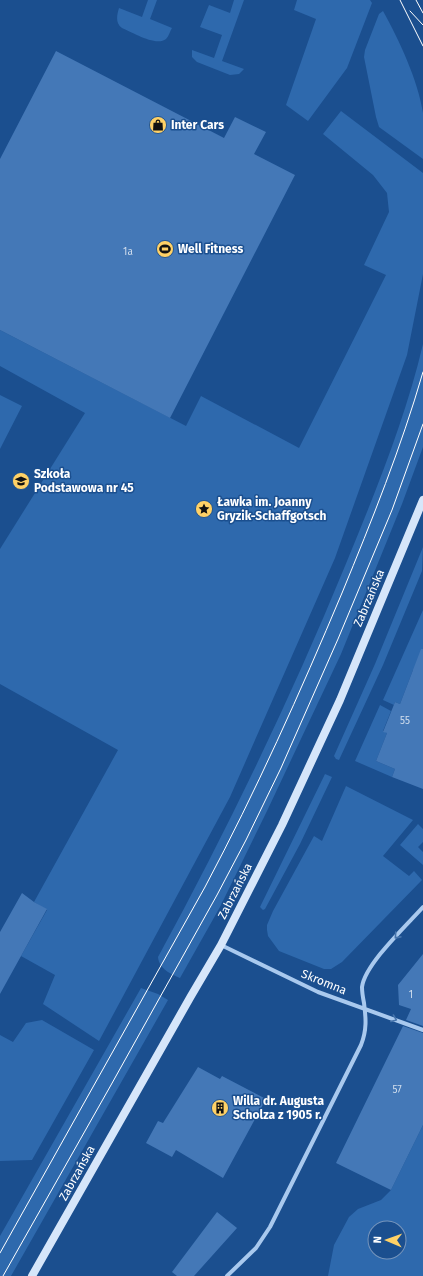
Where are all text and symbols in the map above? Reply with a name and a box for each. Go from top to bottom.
shop icon: Inter Cars [148,115,168,135]
place label: Inter Cars [171,118,224,132]
sports icon: Well Fitness [155,239,175,259]
place label: Well Fitness [178,242,243,256]
house number: 1a [123,246,133,258]
place label: Szkoła Podstawowa nr 45 [34,467,134,495]
school or university icon: Szkoła Podstawowa nr 45 [11,471,31,491]
place label: Ławka im. Joanny Gryzik-Schaffgotsch [217,495,326,523]
place icon: Ławka im. Joanny Gryzik-Schaffgotsch [194,499,214,519]
street label: Zabrzańska [351,567,387,629]
house number: 55 [400,715,410,727]
street label: Zabrzańska [215,861,255,921]
one-way arrow [394,931,401,938]
street label: Skromna [299,967,349,997]
house number: 1 [409,989,413,1001]
one-way arrow [390,1015,397,1023]
house number: 57 [392,1084,402,1096]
place label: Willa dr. Augusta Scholza z 1905 r. [233,1094,324,1122]
building icon: Willa dr. Augusta Scholza z 1905 r. [210,1098,230,1118]
street label: Zabrzańska [56,1143,98,1203]
north arrow [367,1220,407,1260]
text: N [371,1236,384,1244]

